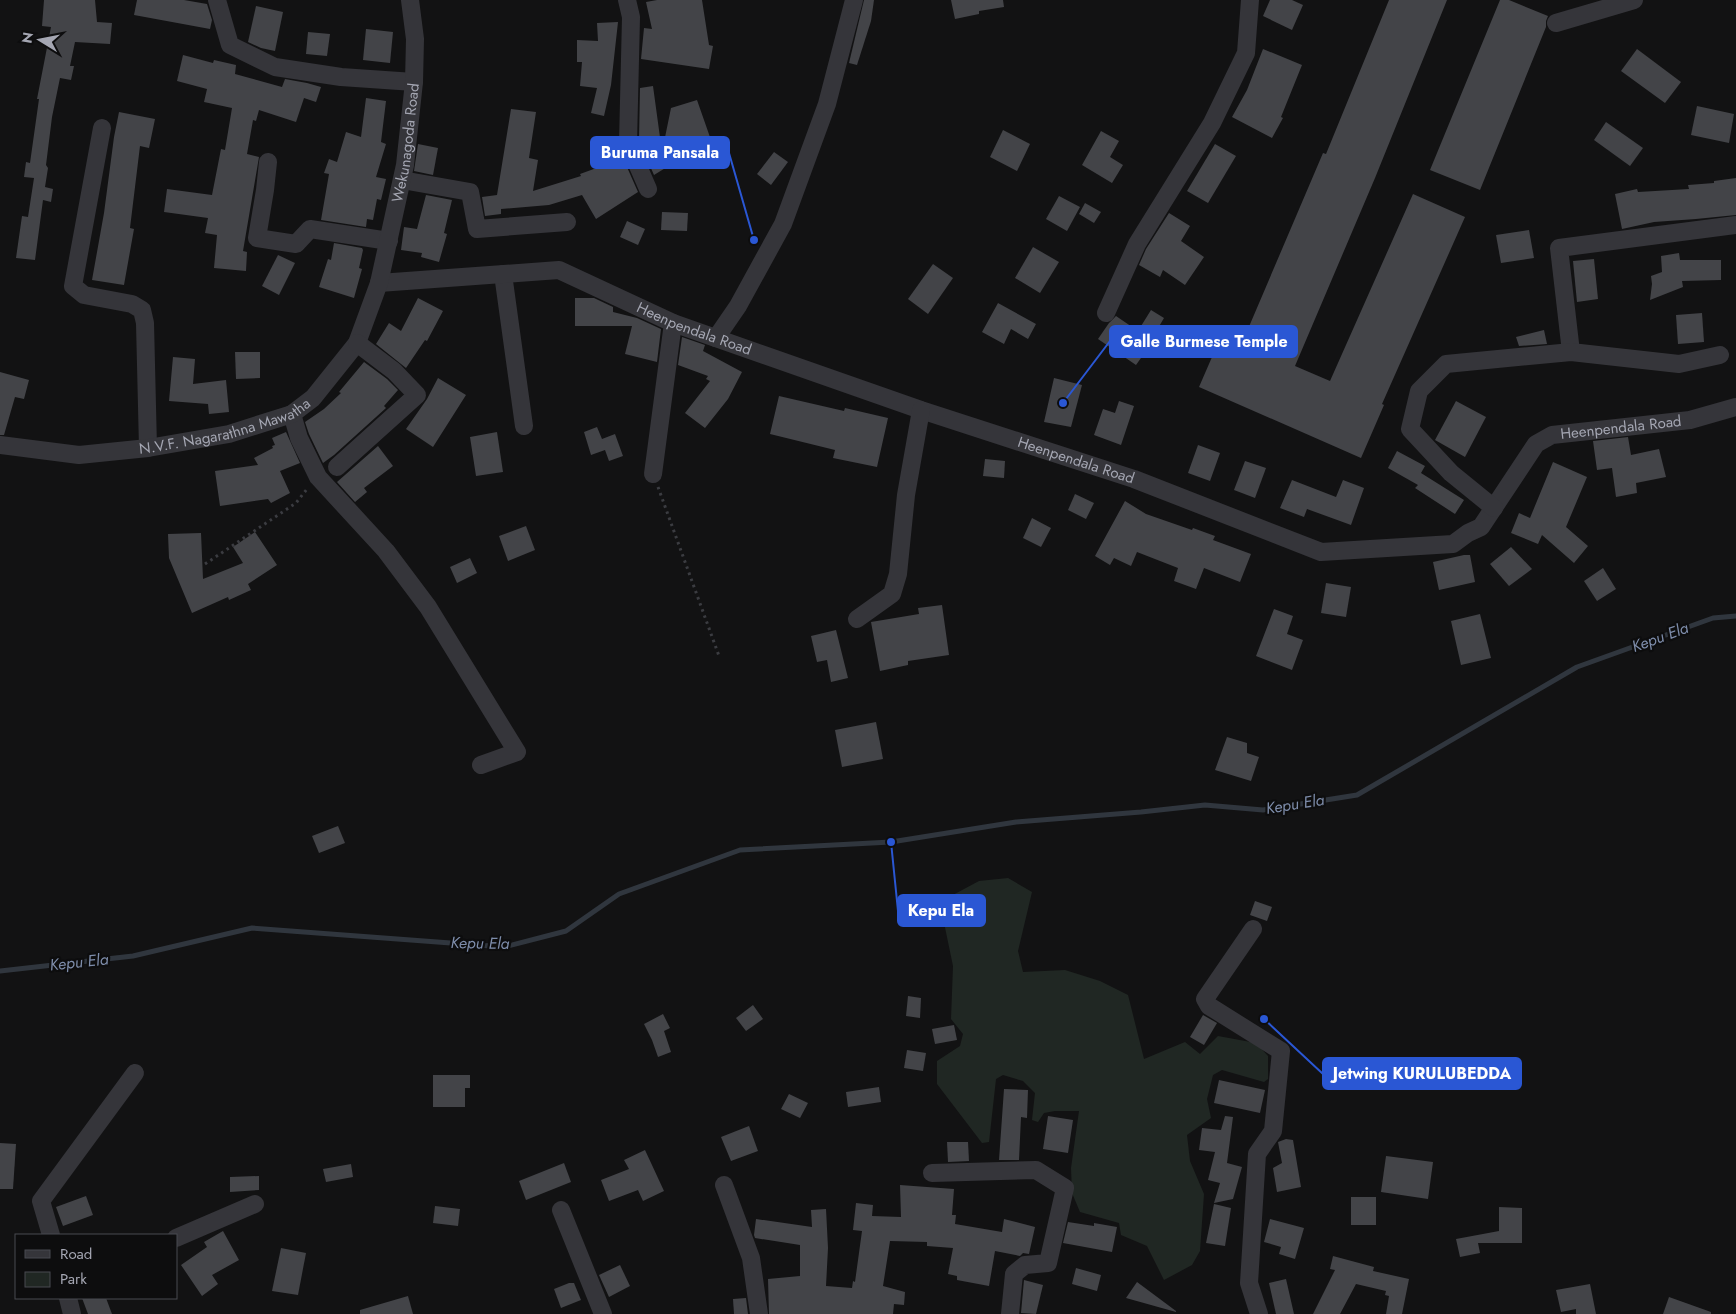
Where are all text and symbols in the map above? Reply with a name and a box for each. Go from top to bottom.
north arrow [15,15,65,65]
text: N [16,31,38,45]
street label: Wekunagoda Road [386,82,425,204]
callout: Buruma Pansala [591,137,729,168]
text: Buruma Pansala [601,141,719,164]
street label: Heenpendala Road [633,297,755,361]
callout: Galle Burmese Temple [1110,326,1297,357]
text: Galle Burmese Temple [1120,330,1288,353]
street label: N.V.F. Nagarathna Mawatha [138,393,315,460]
street label: Heenpendala Road [1559,410,1683,445]
street label: Heenpendala Road [1015,431,1137,489]
water label: Kepu Ela [1628,616,1692,658]
water label: Kepu Ela [1264,788,1326,820]
callout: Kepu Ela [898,895,985,926]
text: Kepu Ela [908,899,974,922]
water label: Kepu Ela [450,931,510,955]
water label: Kepu Ela [48,947,110,977]
callout: Jetwing KURULUBEDDA [1323,1058,1521,1089]
text: Jetwing KURULUBEDDA [1330,1062,1512,1085]
legend [15,1234,178,1299]
text: Road [60,1243,92,1265]
text: Park [60,1268,87,1290]

